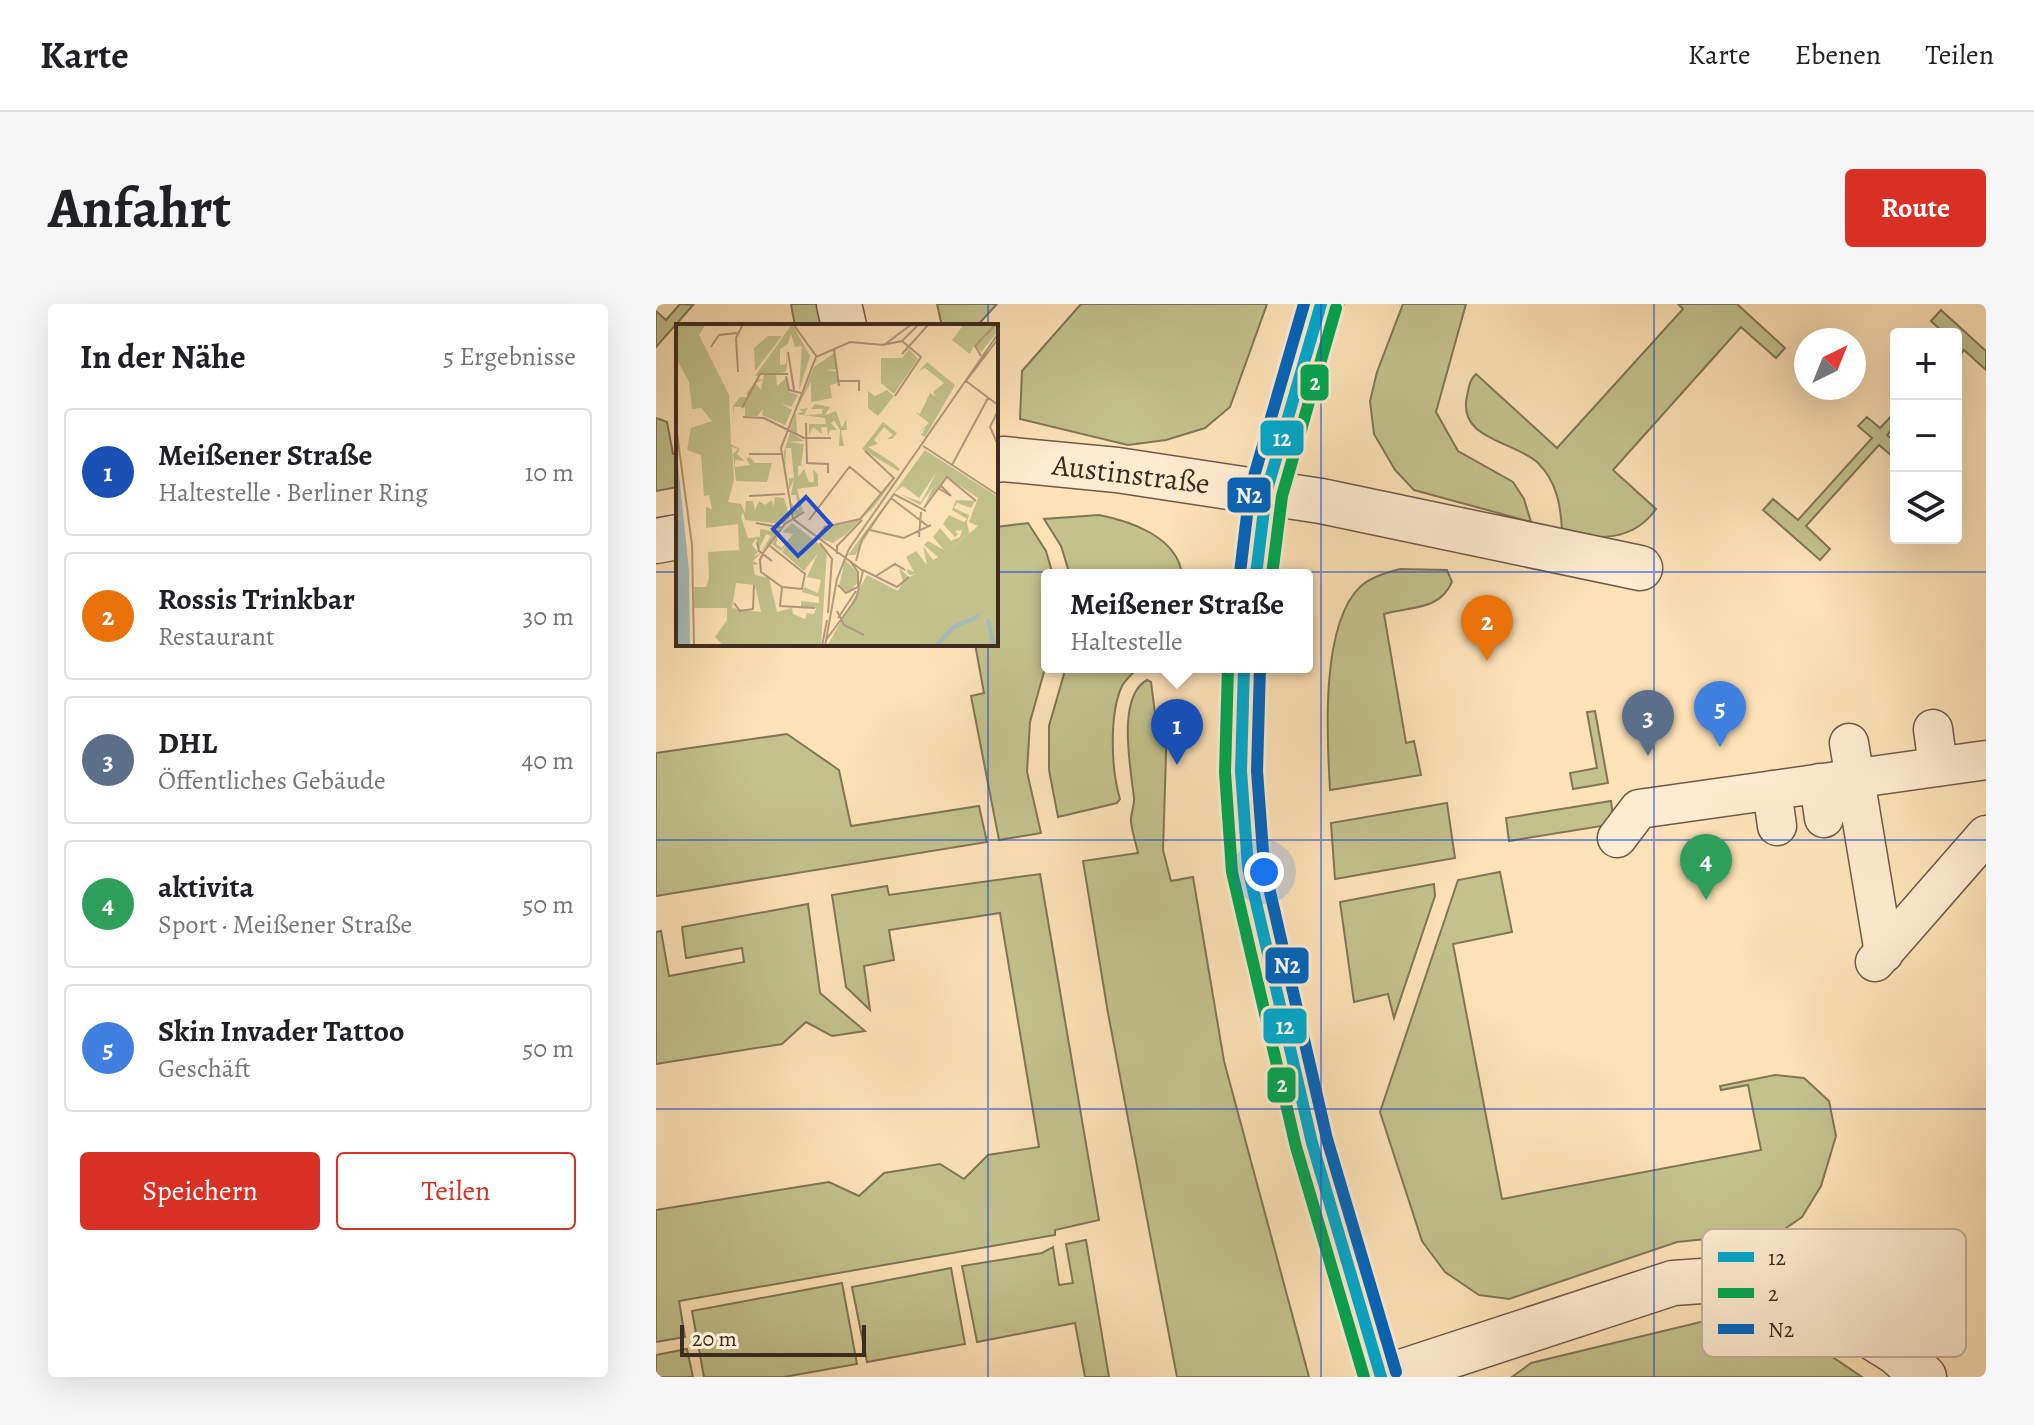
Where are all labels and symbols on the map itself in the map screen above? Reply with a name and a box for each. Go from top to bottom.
inset map [676,324,998,646]
north arrow [1794,328,1866,400]
line badge: 2 [1299,363,1330,402]
text: 2 [1310,368,1321,398]
line badge: 12 [1259,419,1305,457]
text: 12 [1273,424,1292,454]
street label: Austinstraße [1049,444,1212,503]
line badge: N2 [1226,476,1272,514]
text: N2 [1236,481,1263,511]
pin: 2 [1461,595,1513,661]
pin: 5 [1694,681,1746,747]
pin: 3 [1622,690,1674,756]
pin: 1 [1151,699,1203,765]
pin: 4 [1680,834,1732,900]
your location [1244,852,1284,892]
line badge: N2 [1264,946,1310,985]
text: N2 [1274,951,1301,981]
line badge: 12 [1262,1007,1308,1045]
text: 12 [1276,1012,1295,1042]
line badge: 2 [1266,1066,1297,1104]
text: 2 [1277,1070,1288,1100]
legend [1702,1229,1966,1357]
text: 12 [1768,1243,1786,1273]
text: 2 [1768,1279,1778,1309]
text: N2 [1768,1315,1794,1345]
scale bar [680,1321,866,1357]

